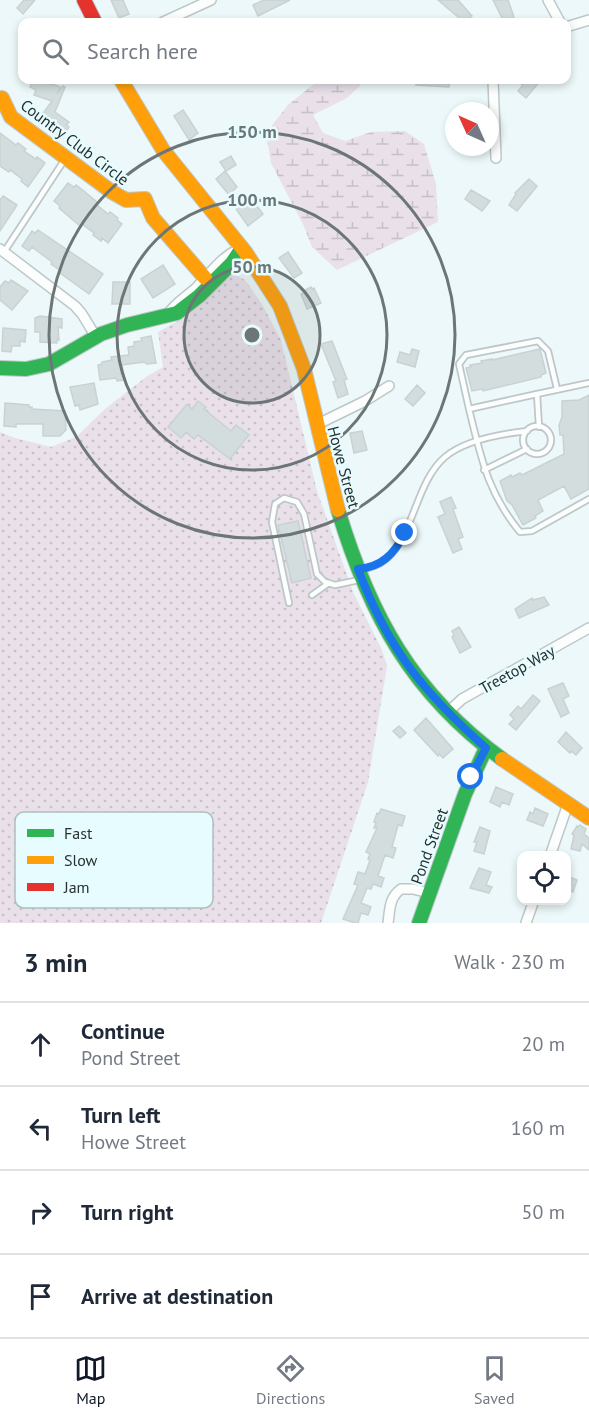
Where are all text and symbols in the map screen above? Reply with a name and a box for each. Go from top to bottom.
search box [18,18,571,84]
icon: search [39,35,72,68]
text: Search here [87,37,198,65]
street label: Country Club Circle [17,95,133,189]
north arrow [445,102,499,156]
text: 150 m [227,120,277,143]
text: 100 m [227,188,277,211]
text: 50 m [232,255,272,278]
centre of rings [242,325,262,345]
street label: Howe Street [323,424,365,511]
route end [391,519,417,545]
street label: Treetop Way [476,640,559,698]
route start [457,763,483,789]
street label: Pond Street [406,805,452,887]
legend [15,812,213,908]
text: Fast [64,823,93,843]
text: Slow [64,850,98,870]
map controls [517,851,571,905]
button: locate [517,851,571,905]
text: Jam [63,877,90,897]
text: 3 min [24,946,87,979]
text: Walk · 230 m [454,949,565,975]
text: Continue [81,1017,165,1045]
icon: ahead [24,1028,57,1061]
text: 20 m [522,1031,565,1057]
text: Pond Street [81,1045,180,1071]
text: Turn left [81,1101,161,1129]
icon: left [24,1112,57,1145]
text: 160 m [511,1115,565,1141]
text: Howe Street [81,1129,186,1155]
icon: right [24,1196,57,1229]
text: Turn right [81,1198,173,1226]
text: 50 m [522,1199,565,1225]
icon: arrive [24,1280,57,1313]
text: Arrive at destination [81,1282,273,1310]
tab: Map [74,1352,107,1408]
tab: Directions [256,1352,325,1408]
tab: Saved [474,1352,515,1408]

